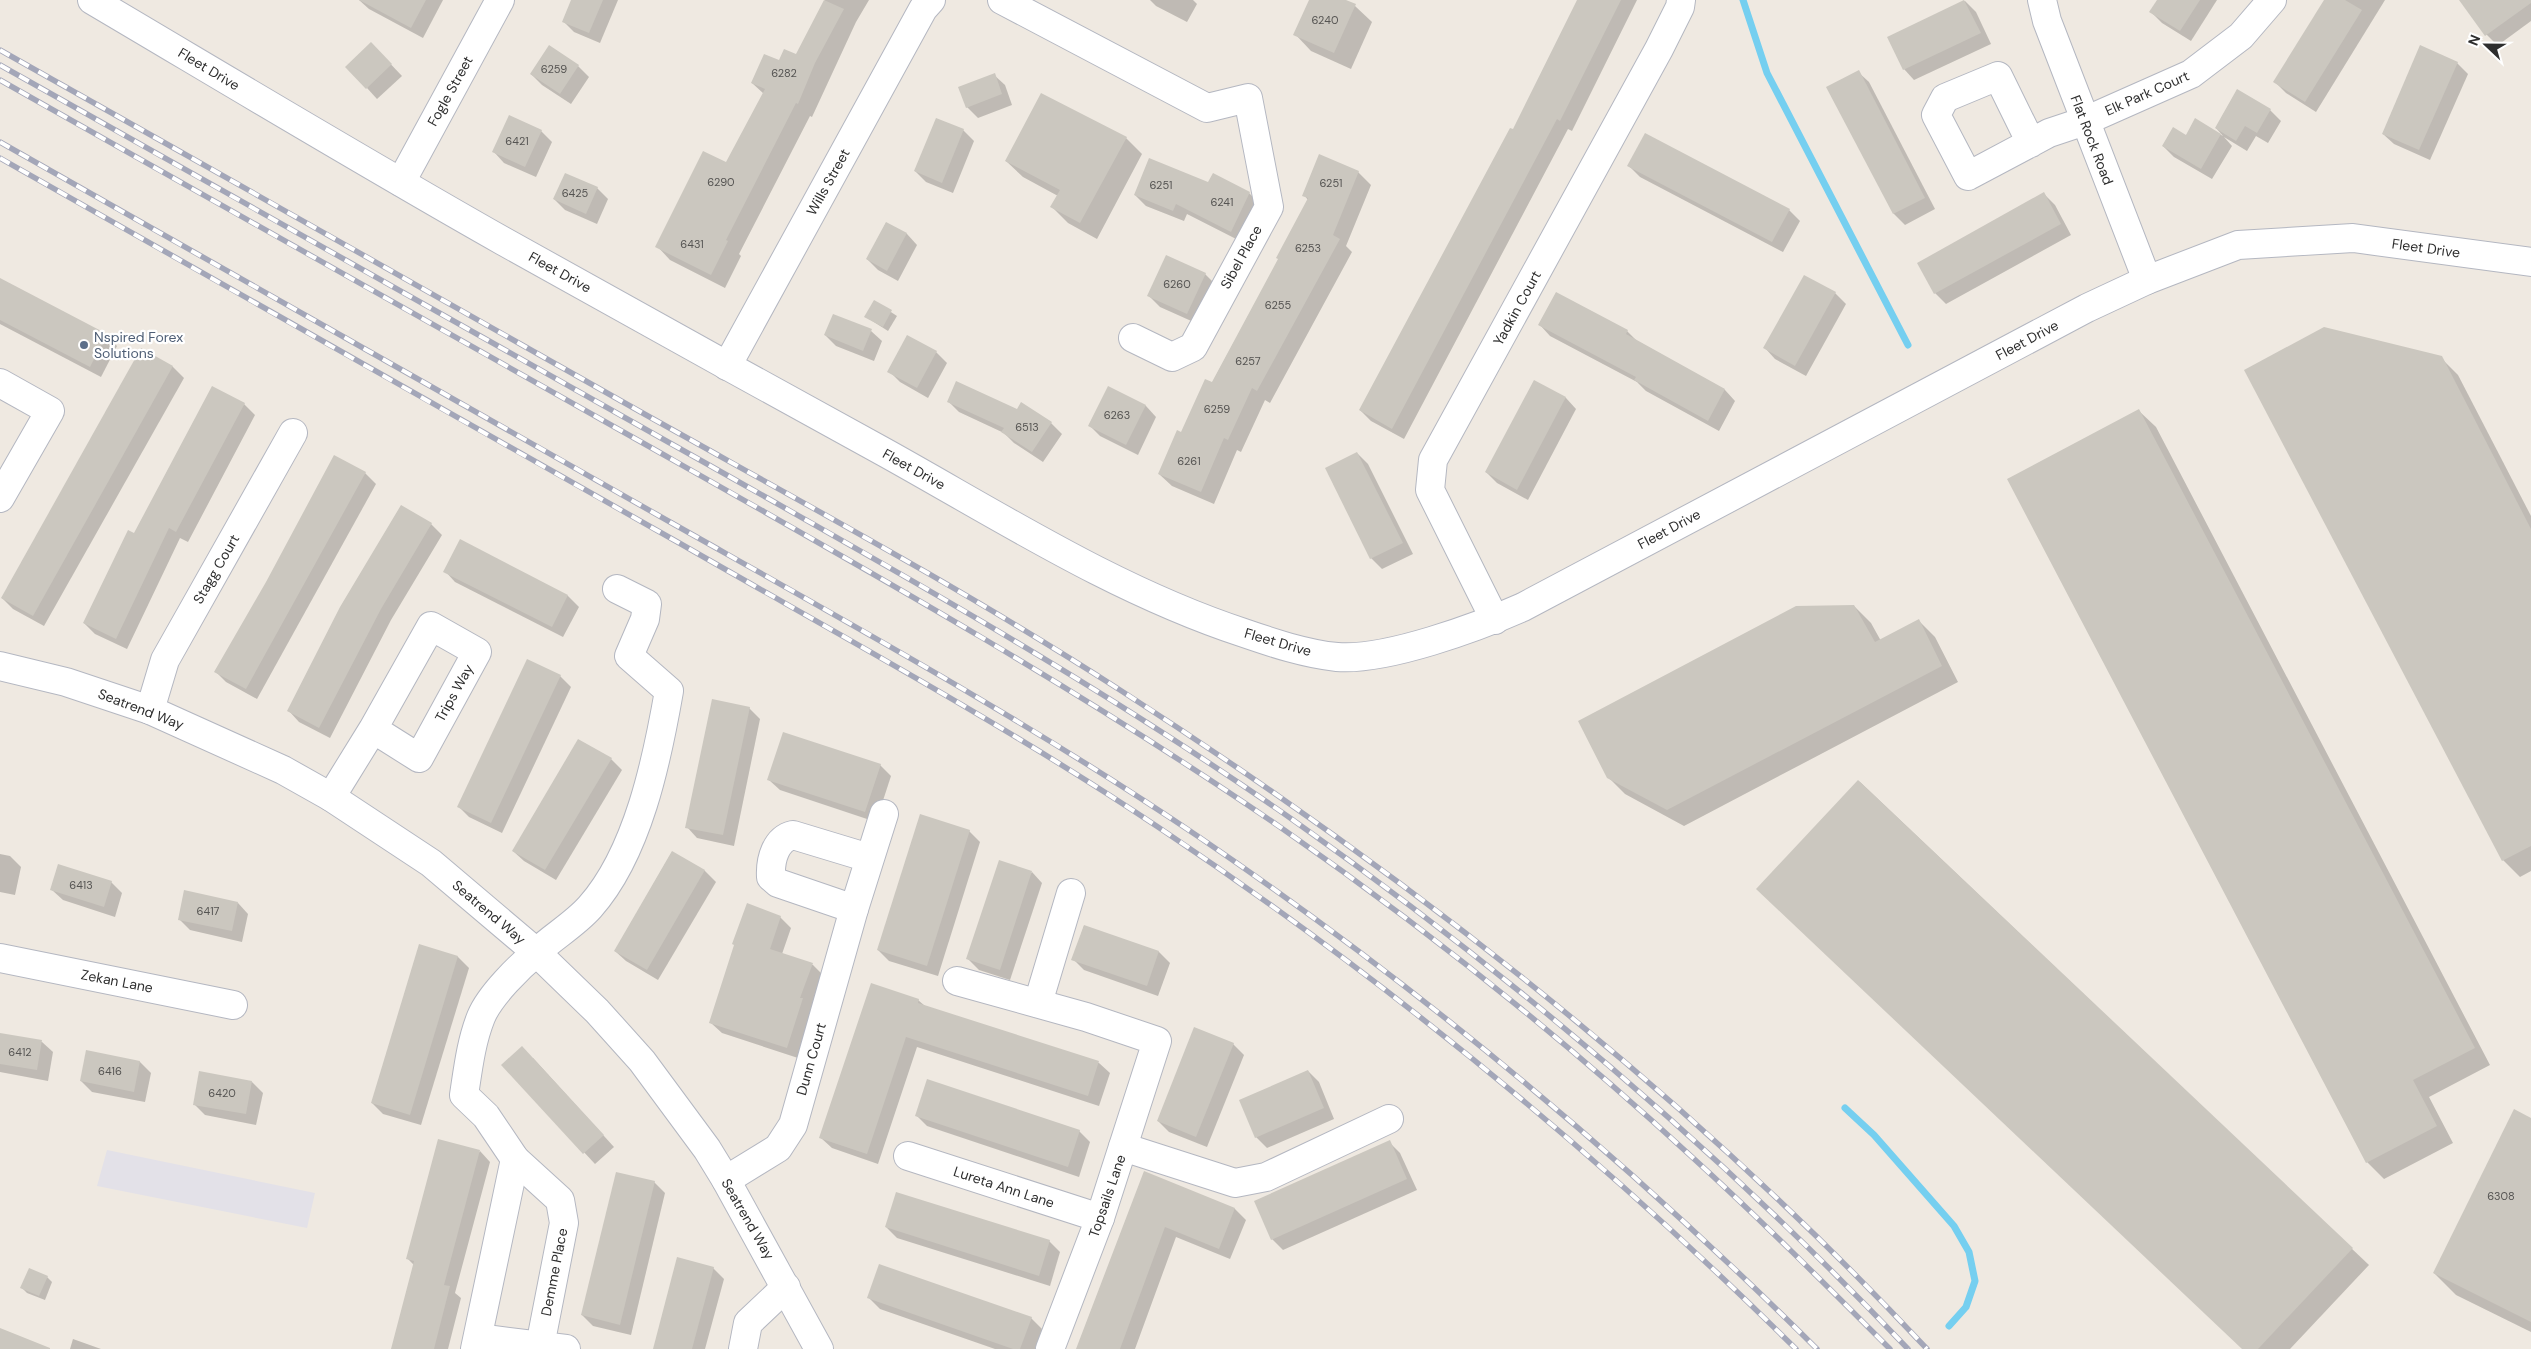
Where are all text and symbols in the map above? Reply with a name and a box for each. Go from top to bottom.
house number: 6240 [1312,13,1338,27]
north arrow [2461,20,2511,70]
text: N [2464,32,2484,48]
street label: Fleet Drive [175,44,243,94]
street label: Fogle Street [423,53,477,129]
house number: 6259 [541,62,567,76]
house number: 6282 [771,66,797,80]
street label: Elk Park Court [2102,66,2192,120]
street label: Flat Rock Road [2067,93,2117,187]
house number: 6421 [505,134,529,148]
street label: Wills Street [802,145,854,219]
house number: 6290 [707,175,735,189]
house number: 6251 [1319,176,1343,190]
house number: 6251 [1149,178,1173,192]
house number: 6425 [562,186,589,200]
house number: 6241 [1211,195,1233,209]
street label: Sibel Place [1216,222,1266,292]
street label: Fleet Drive [2391,234,2461,262]
house number: 6431 [680,237,704,251]
house number: 6253 [1295,241,1321,255]
street label: Fleet Drive [526,247,594,297]
street label: Yadkin Court [1489,267,1545,349]
house number: 6260 [1163,277,1191,291]
house number: 6255 [1265,298,1291,312]
street label: Fleet Drive [1992,316,2062,364]
place label: Nspired Forex Solutions [94,328,183,362]
marker: Nspired Forex Solutions [78,339,90,351]
house number: 6257 [1235,354,1261,368]
house number: 6259 [1204,402,1230,416]
house number: 6263 [1104,408,1130,422]
house number: 6513 [1015,420,1039,434]
street label: Fleet Drive [880,444,948,494]
house number: 6261 [1177,454,1201,468]
street label: Fleet Drive [1634,505,1704,553]
street label: Stagg Court [189,531,243,607]
street label: Fleet Drive [1243,624,1314,660]
street label: Trips Way [431,661,477,725]
street label: Seatrend Way [96,684,187,734]
street label: Seatrend Way [449,876,530,948]
house number: 6413 [69,878,93,892]
house number: 6417 [197,904,220,918]
street label: Zekan Lane [80,965,155,997]
street label: Dunn Court [792,1021,830,1097]
house number: 6412 [8,1045,32,1059]
house number: 6416 [98,1064,122,1078]
house number: 6420 [208,1086,236,1100]
street label: Topsails Lane [1084,1152,1130,1240]
street label: Lureta Ann Lane [951,1162,1057,1212]
street label: Seatrend Way [718,1175,779,1263]
house number: 6308 [2487,1189,2515,1203]
street label: Demme Place [537,1227,571,1317]

